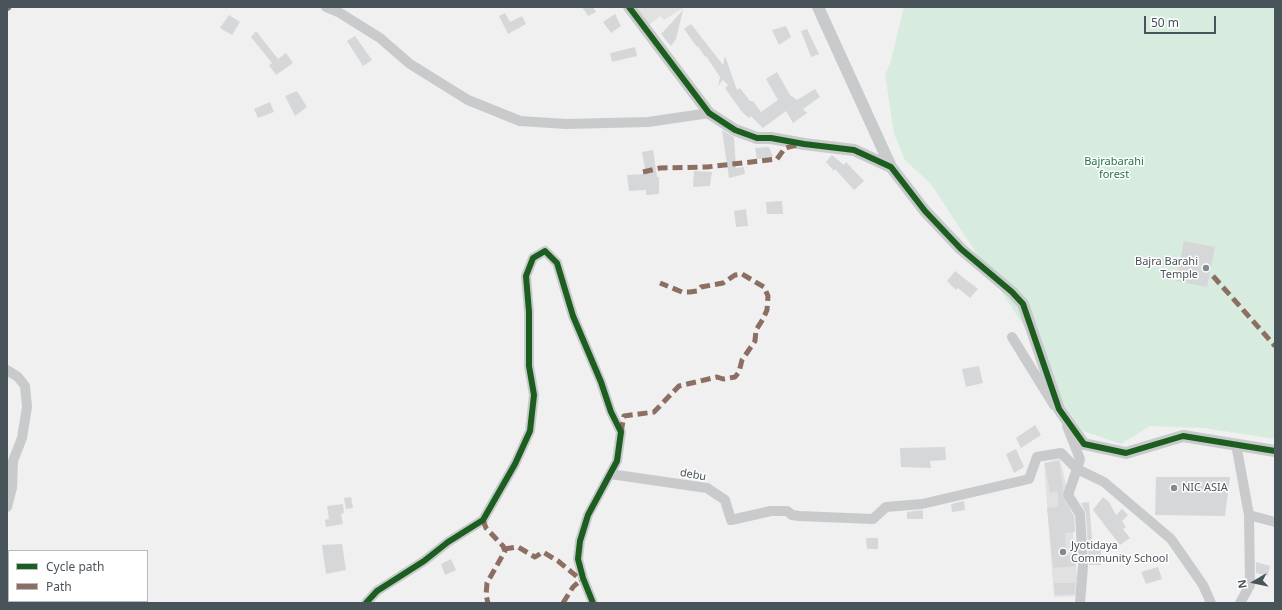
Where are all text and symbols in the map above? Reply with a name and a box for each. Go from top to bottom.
scale bar [1146,8,1218,34]
text: 50 m [1151,14,1179,31]
park label: Bajrabarahi forest [1084,155,1144,181]
place label: Bajra Barahi Temple [1135,255,1198,281]
marker: Bajra Barahi Temple [1201,263,1211,273]
street label: debu [679,466,707,484]
place label: NIC ASIA [1182,481,1228,495]
marker: NIC ASIA [1169,483,1179,493]
place label: Jyotidaya Community School [1071,539,1168,565]
marker: Jyotidaya Community School [1058,547,1068,557]
legend [8,550,148,602]
text: Cycle path [46,558,104,575]
north arrow [1234,562,1274,602]
text: Path [46,578,72,595]
text: N [1234,578,1250,590]

